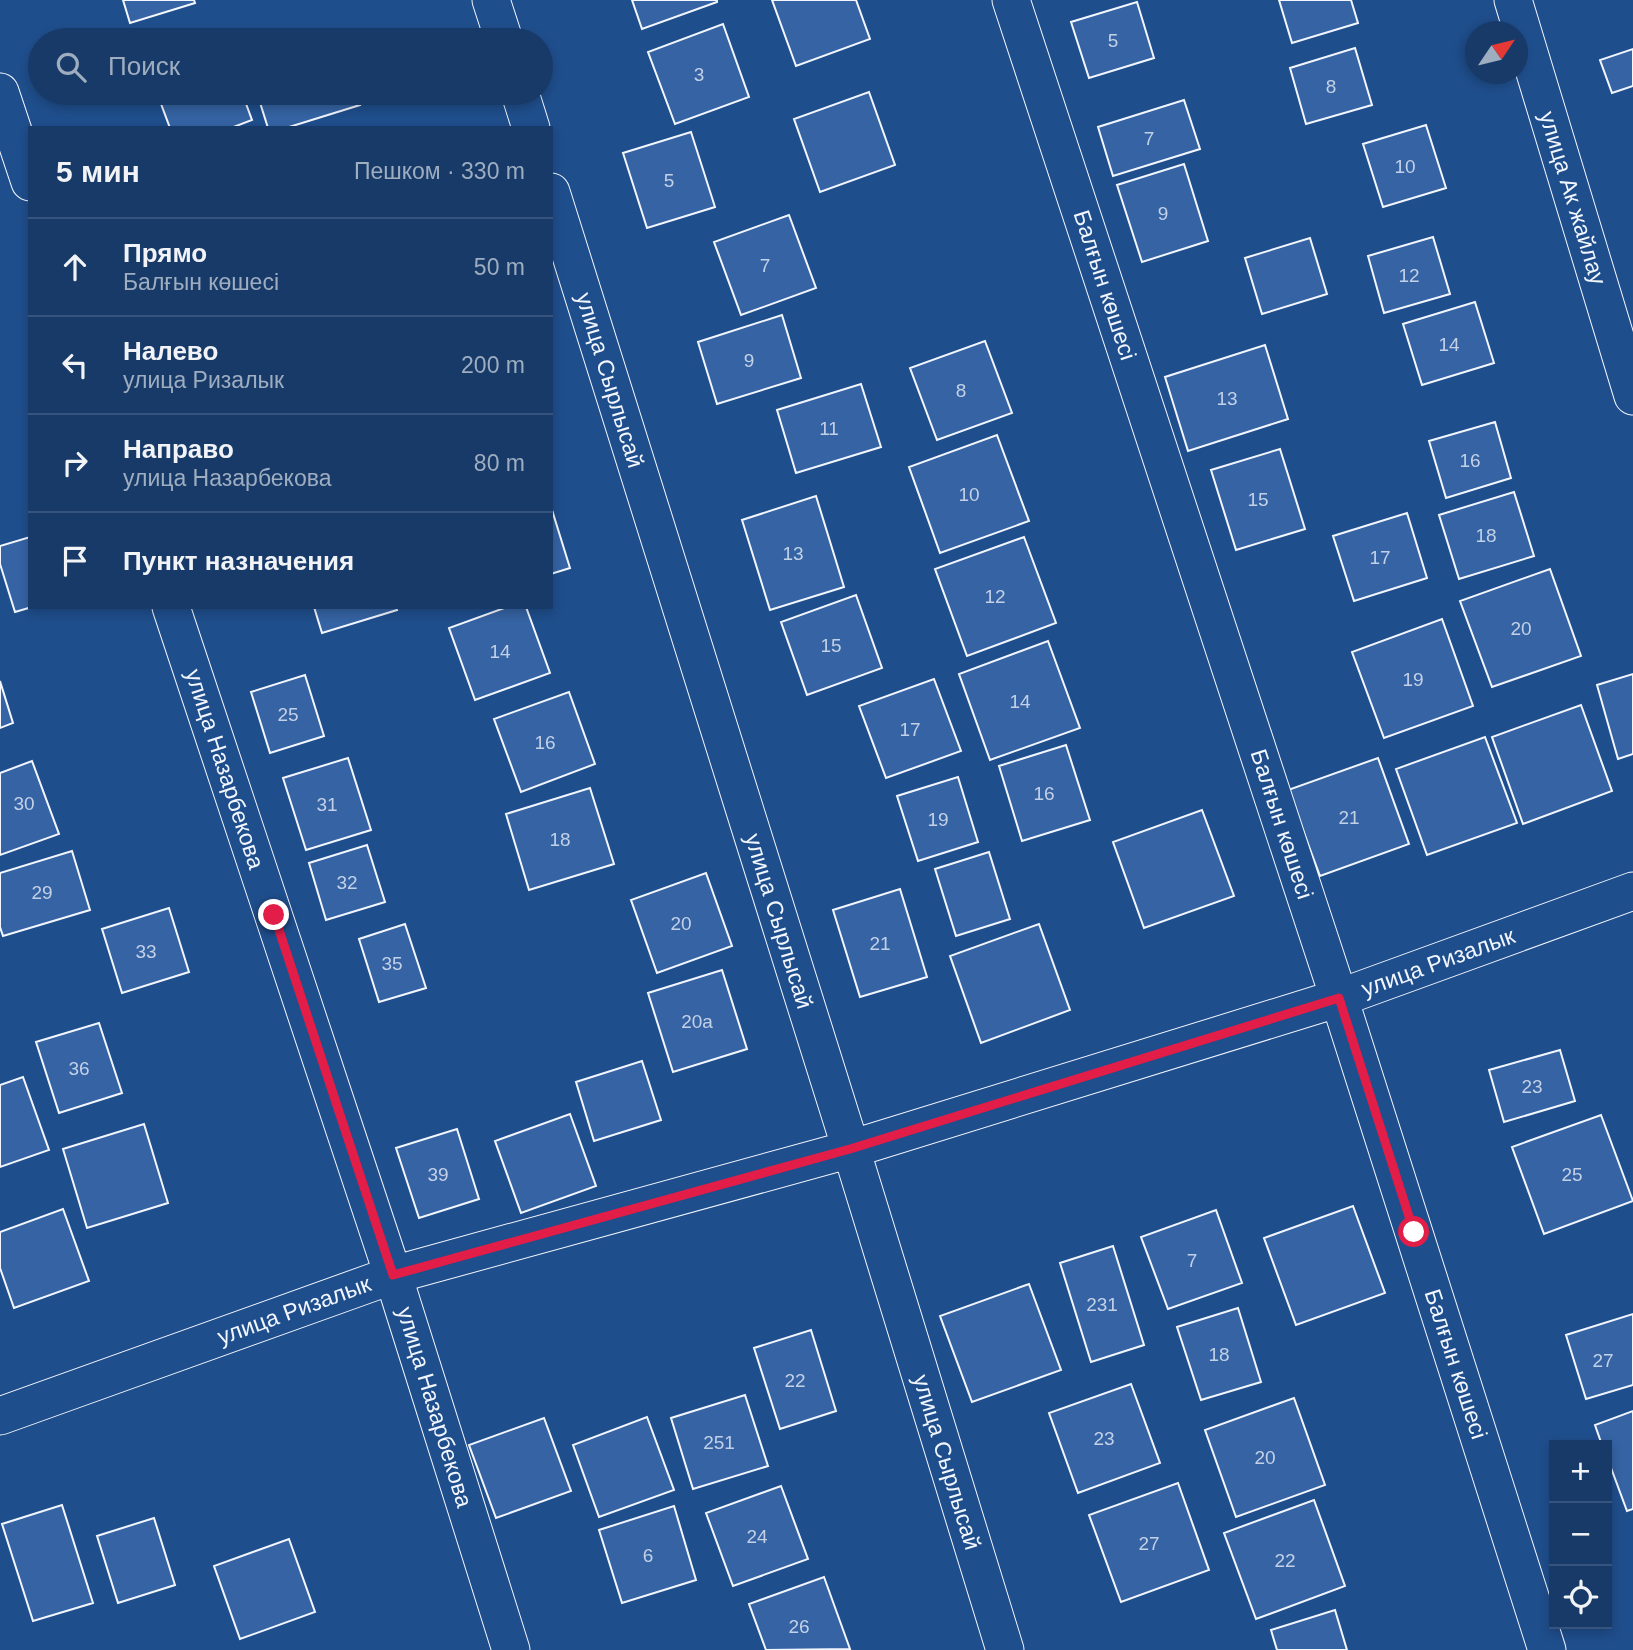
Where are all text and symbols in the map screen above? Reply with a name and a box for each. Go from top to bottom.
north arrow [1465,21,1528,84]
search box [28,28,553,105]
house number: 5 [1108,30,1118,51]
icon: search [52,48,90,86]
text: Поиск [108,51,180,81]
house number: 3 [694,64,704,85]
house number: 8 [1326,76,1336,97]
street label: улица Ак жайлау [1534,108,1612,288]
house number: 7 [1144,128,1154,149]
text: 5 мин [56,155,140,188]
house number: 10 [1394,156,1416,177]
text: Пешком · 330 m [354,158,525,184]
house number: 5 [664,170,674,191]
house number: 9 [1158,203,1168,224]
street label: Балғын көшесі [1069,207,1141,363]
text: Прямо [123,238,207,268]
icon: ahead [56,248,94,286]
text: 50 m [474,254,525,280]
house number: 7 [760,255,770,276]
house number: 12 [1398,265,1420,286]
text: Балғын көшесі [123,269,279,295]
street label: улица Сырлысай [571,289,649,471]
house number: 14 [1438,334,1460,355]
text: Налево [123,336,218,366]
icon: left [56,346,94,384]
house number: 9 [744,350,754,371]
text: 200 m [461,352,525,378]
text: улица Ризалык [123,367,284,393]
house number: 8 [956,380,966,401]
house number: 13 [1216,388,1238,409]
house number: 11 [819,418,839,439]
text: Направо [123,434,234,464]
icon: right [56,444,94,482]
text: 80 m [474,450,525,476]
house number: 16 [1459,450,1481,471]
text: улица Назарбекова [123,465,331,491]
house number: 10 [958,484,980,505]
house number: 15 [1247,489,1269,510]
house number: 18 [1475,525,1497,546]
icon: arrive [56,542,94,580]
house number: 13 [782,543,804,564]
text: Пункт назначения [123,546,354,576]
house number: 17 [1369,547,1391,568]
house number: 12 [984,586,1006,607]
house number: 20 [1510,618,1532,639]
house number: 15 [820,635,842,656]
house number: 14 [489,641,511,662]
street label: улица Назарбекова [180,666,270,872]
house number: 19 [1402,669,1424,690]
house number: 14 [1009,691,1031,712]
house number: 25 [277,704,299,725]
house number: 17 [899,719,921,740]
house number: 16 [534,732,556,753]
street label: Балғын көшесі [1246,746,1318,902]
house number: 16 [1033,783,1055,804]
house number: 30 [13,793,35,814]
house number: 31 [316,794,338,815]
house number: 21 [1338,807,1360,828]
house number: 19 [927,809,949,830]
house number: 18 [549,829,571,850]
street label: улица Сырлысай [740,830,818,1012]
house number: 32 [336,872,358,893]
house number: 29 [31,882,53,903]
route end [258,899,289,930]
house number: 20 [670,913,692,934]
street label: улица Ризалык [1358,922,1519,1002]
house number: 21 [869,933,891,954]
house number: 33 [135,941,157,962]
house number: 35 [381,953,403,974]
house number: 20а [681,1011,713,1032]
house number: 36 [68,1058,90,1079]
house number: 23 [1521,1076,1543,1097]
house number: 39 [427,1164,449,1185]
house number: 25 [1561,1164,1583,1185]
route start [1398,1216,1429,1247]
house number: 7 [1187,1250,1197,1271]
street label: улица Ризалык [214,1270,375,1350]
street label: Балғын көшесі [1420,1286,1492,1442]
house number: 231 [1086,1294,1118,1315]
street label: улица Назарбекова [392,1304,478,1511]
house number: 18 [1208,1344,1230,1365]
house number: 27 [1592,1350,1614,1371]
house number: 22 [784,1370,806,1391]
street label: улица Сырлысай [908,1371,986,1553]
house number: 23 [1093,1428,1115,1449]
house number: 251 [703,1432,735,1453]
map controls [1549,1440,1612,1629]
button: + [1549,1440,1612,1503]
house number: 20 [1254,1447,1276,1468]
button: − [1549,1503,1612,1566]
house number: 24 [746,1526,768,1547]
house number: 27 [1138,1533,1160,1554]
house number: 6 [643,1545,653,1566]
house number: 22 [1274,1550,1296,1571]
button: locate [1549,1566,1612,1629]
house number: 26 [788,1616,810,1637]

